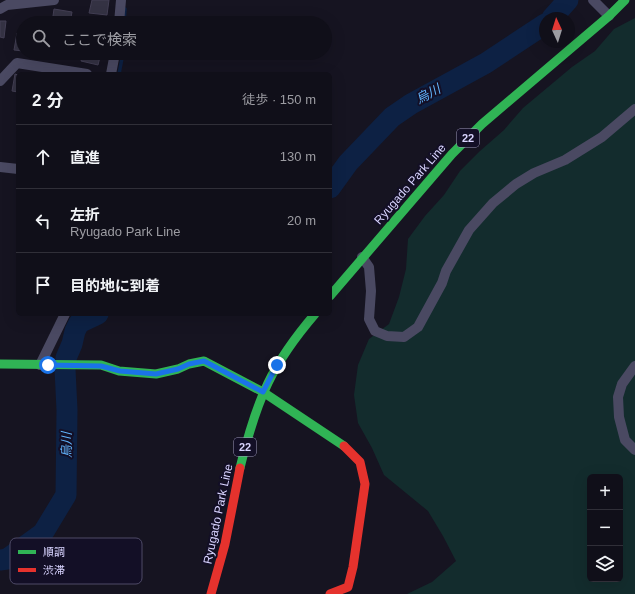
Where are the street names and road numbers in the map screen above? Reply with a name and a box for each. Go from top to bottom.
road number: 22 [457,129,479,147]
street label: Ryugado Park Line [371,141,449,227]
road number: 22 [234,438,256,456]
street label: Ryugado Park Line [201,462,236,565]

